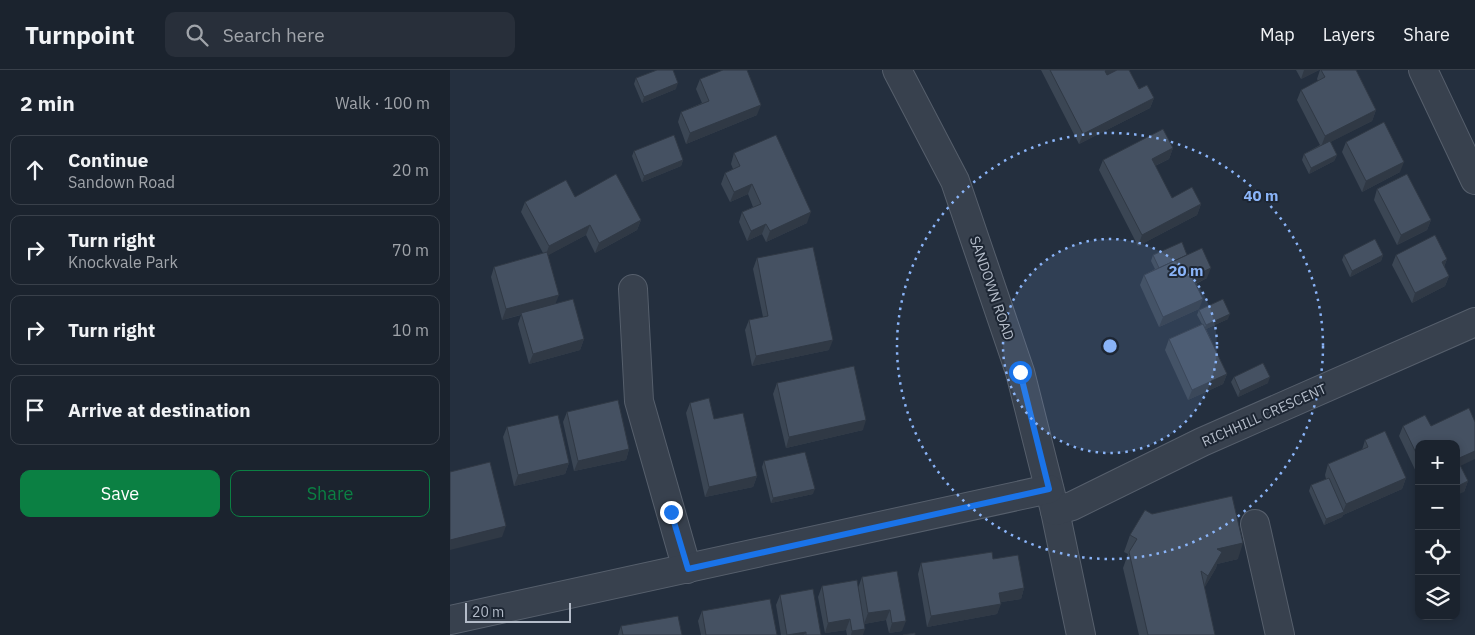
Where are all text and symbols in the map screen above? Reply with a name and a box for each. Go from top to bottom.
search box [165,12,515,57]
text: Turnpoint [25,19,135,51]
icon: search [183,21,211,49]
text: Search here [223,23,325,47]
text: Map [1260,23,1295,46]
text: Layers [1323,23,1375,46]
text: Share [1403,23,1450,46]
text: 2 min [20,89,75,117]
text: Walk · 100 m [335,93,430,113]
text: Continue [68,148,148,172]
icon: ahead [21,156,49,184]
text: 20 m [392,160,429,180]
text: Sandown Road [68,172,175,192]
text: 40 m [1244,186,1278,205]
text: Turn right [68,228,155,252]
street label: SANDOWN ROAD [966,234,1018,342]
icon: right [21,236,49,264]
text: 70 m [392,240,429,260]
text: Knockvale Park [68,252,178,272]
text: 20 m [1169,261,1203,280]
icon: right [21,316,49,344]
text: Turn right [68,318,155,342]
text: 10 m [392,320,429,340]
centre of rings [1101,337,1119,355]
route start [1009,361,1032,384]
street label: RICHHILL CRESCENT [1199,379,1329,451]
icon: arrive [21,396,49,424]
text: Arrive at destination [68,398,251,422]
map controls [1415,440,1460,620]
button: + [1415,440,1460,485]
button: Save [20,470,220,517]
button: Share [230,470,430,517]
button: − [1415,485,1460,530]
route end [660,501,683,524]
button: locate [1415,530,1460,575]
button: layers [1415,575,1460,620]
scale bar [465,600,571,623]
text: 20 m [472,603,504,621]

